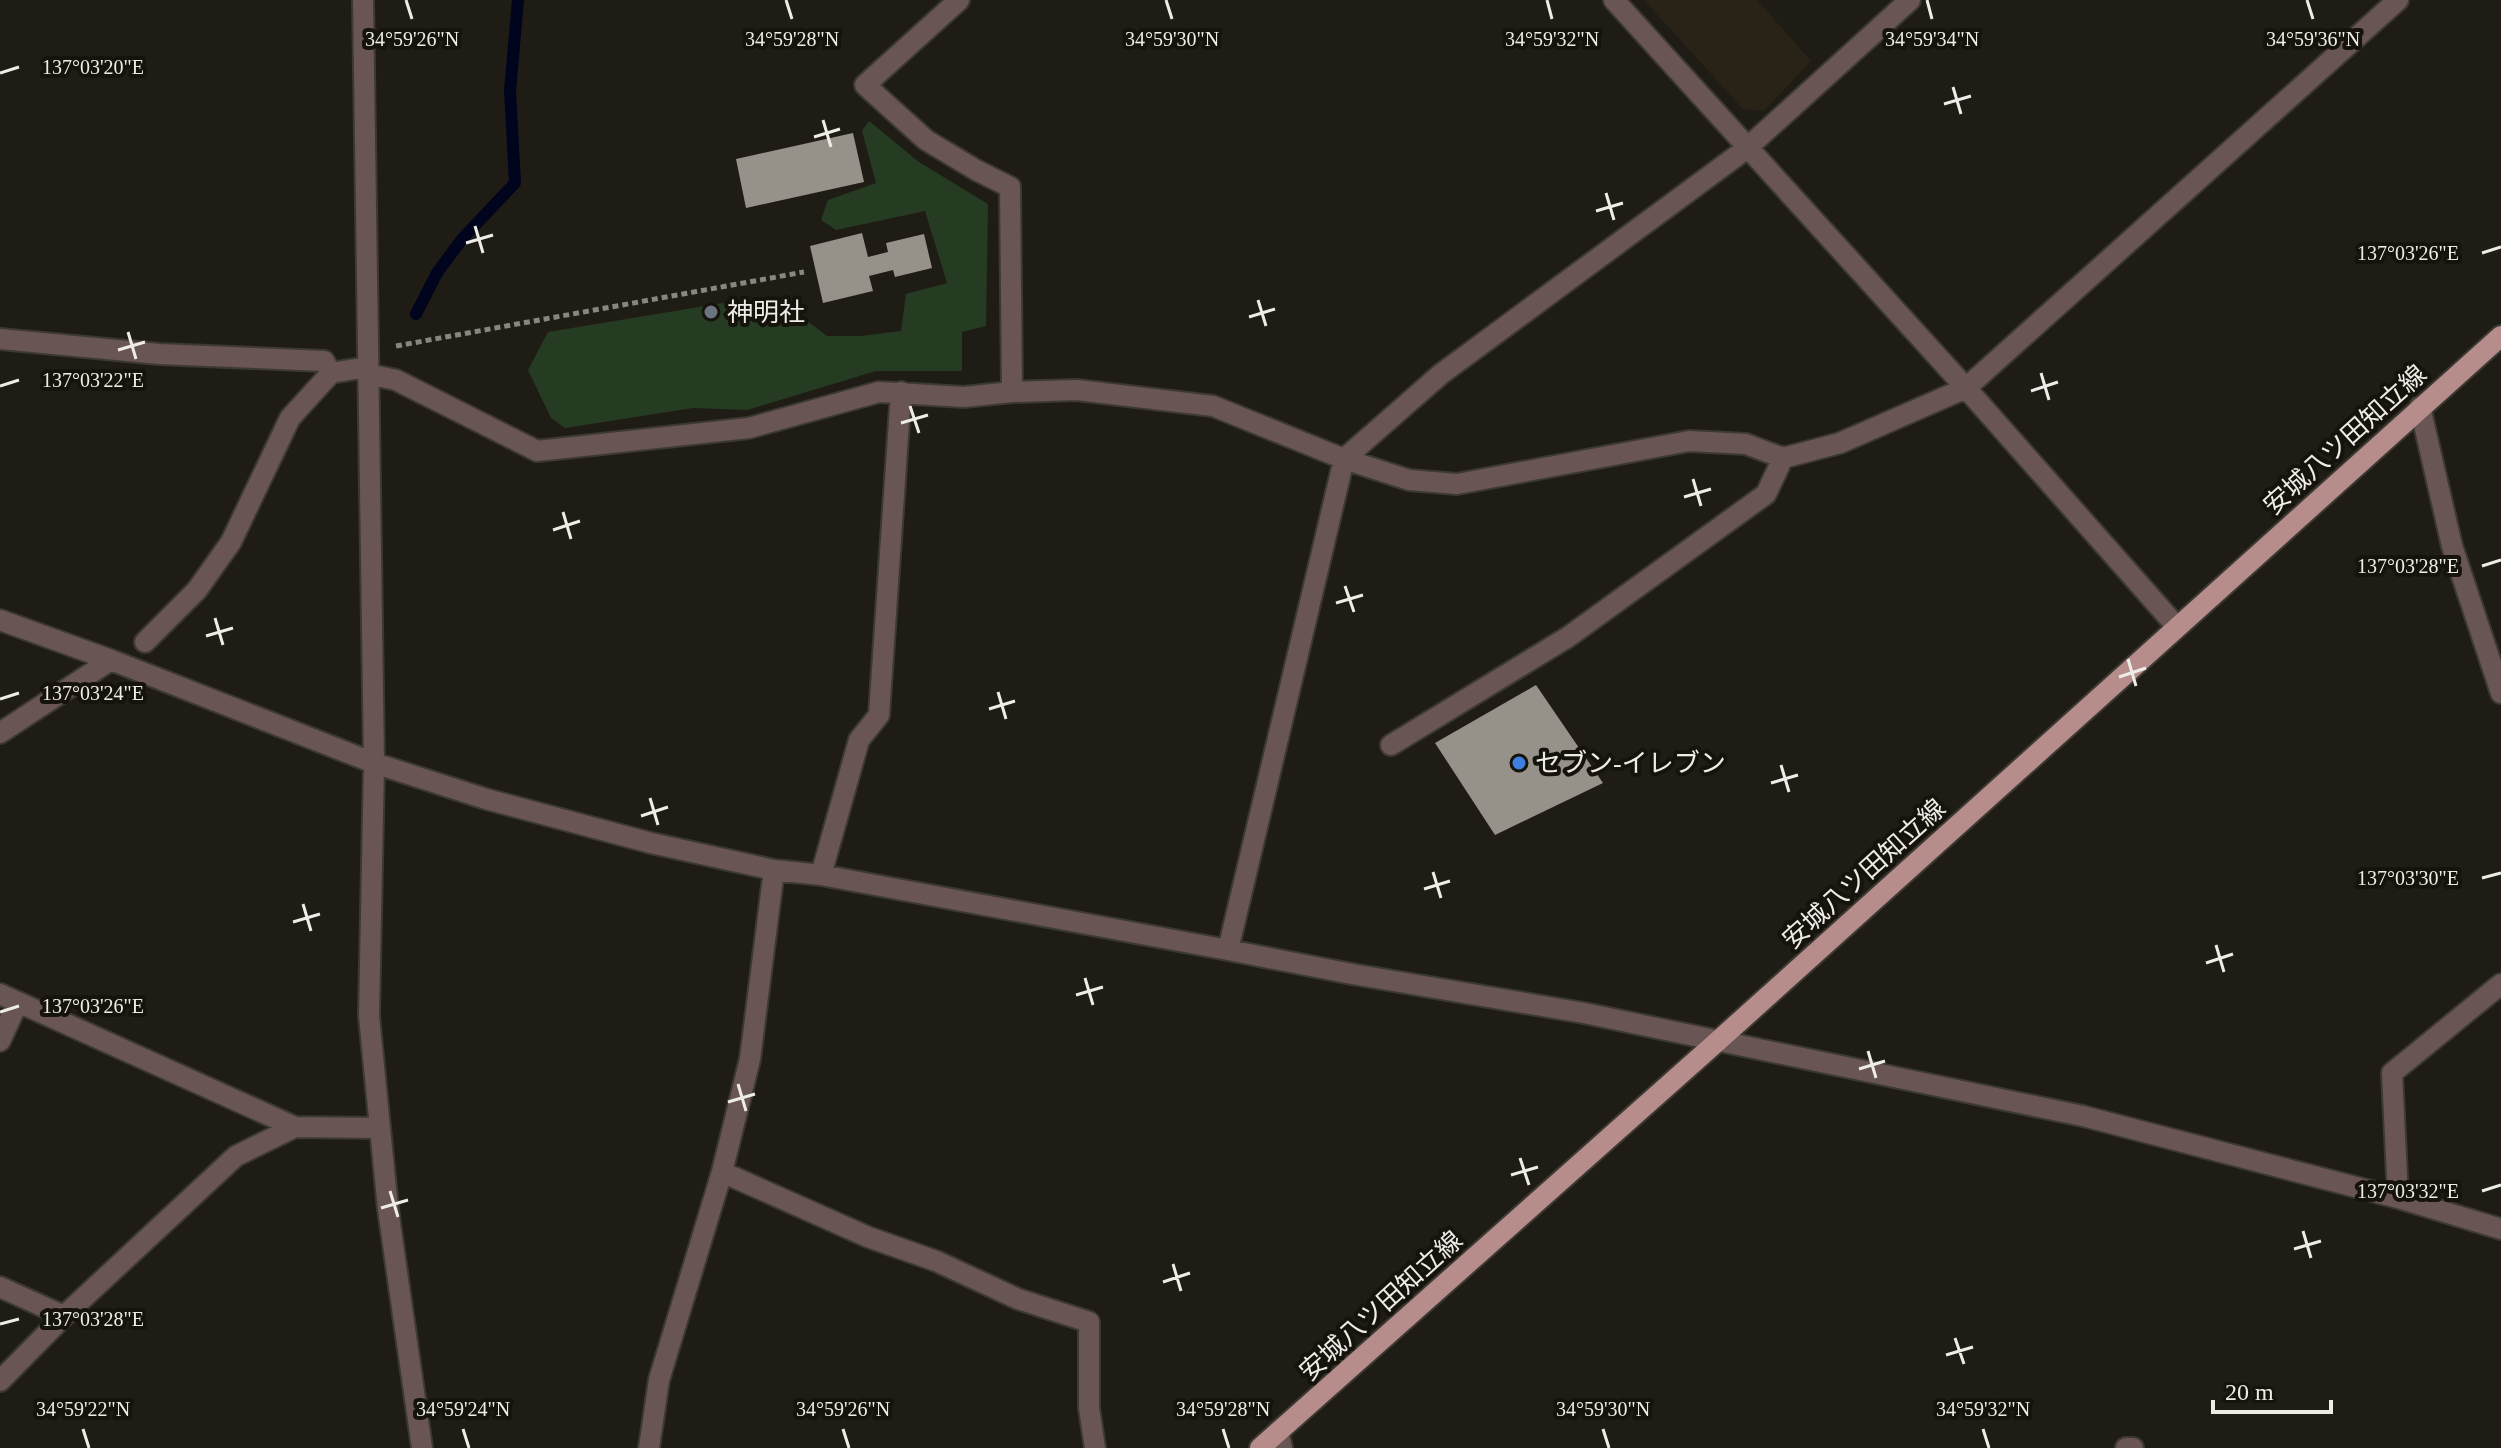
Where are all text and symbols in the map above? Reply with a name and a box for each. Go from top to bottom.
text: 34°59'26"N [365,28,459,50]
text: 34°59'28"N [745,28,839,50]
text: 34°59'30"N [1125,28,1219,50]
text: 34°59'32"N [1505,28,1599,50]
text: 34°59'34"N [1885,28,1979,50]
text: 34°59'36"N [2266,28,2360,50]
text: 137°03'20"E [42,56,144,78]
text: 137°03'26"E [2357,242,2459,264]
place label: 神明社 [727,298,805,327]
marker: 神明社 [702,303,720,321]
street label: 安城八ツ田知立線 [2258,360,2432,520]
text: 137°03'22"E [42,369,144,391]
text: 137°03'28"E [2357,555,2459,577]
text: 137°03'24"E [42,682,144,704]
place label: セブン-イレブン [1535,749,1726,778]
marker: セブン-イレブン [1510,754,1528,772]
street label: 安城八ツ田知立線 [1777,794,1951,954]
text: 137°03'30"E [2357,867,2459,889]
text: 137°03'26"E [42,995,144,1017]
text: 137°03'32"E [2357,1180,2459,1202]
street label: 安城八ツ田知立線 [1294,1226,1468,1386]
text: 137°03'28"E [42,1308,144,1330]
scale bar [2213,1364,2331,1414]
text: 20 m [2225,1379,2274,1405]
text: 34°59'22"N [36,1398,130,1420]
text: 34°59'24"N [416,1398,510,1420]
text: 34°59'26"N [796,1398,890,1420]
text: 34°59'28"N [1176,1398,1270,1420]
text: 34°59'30"N [1556,1398,1650,1420]
text: 34°59'32"N [1936,1398,2030,1420]

